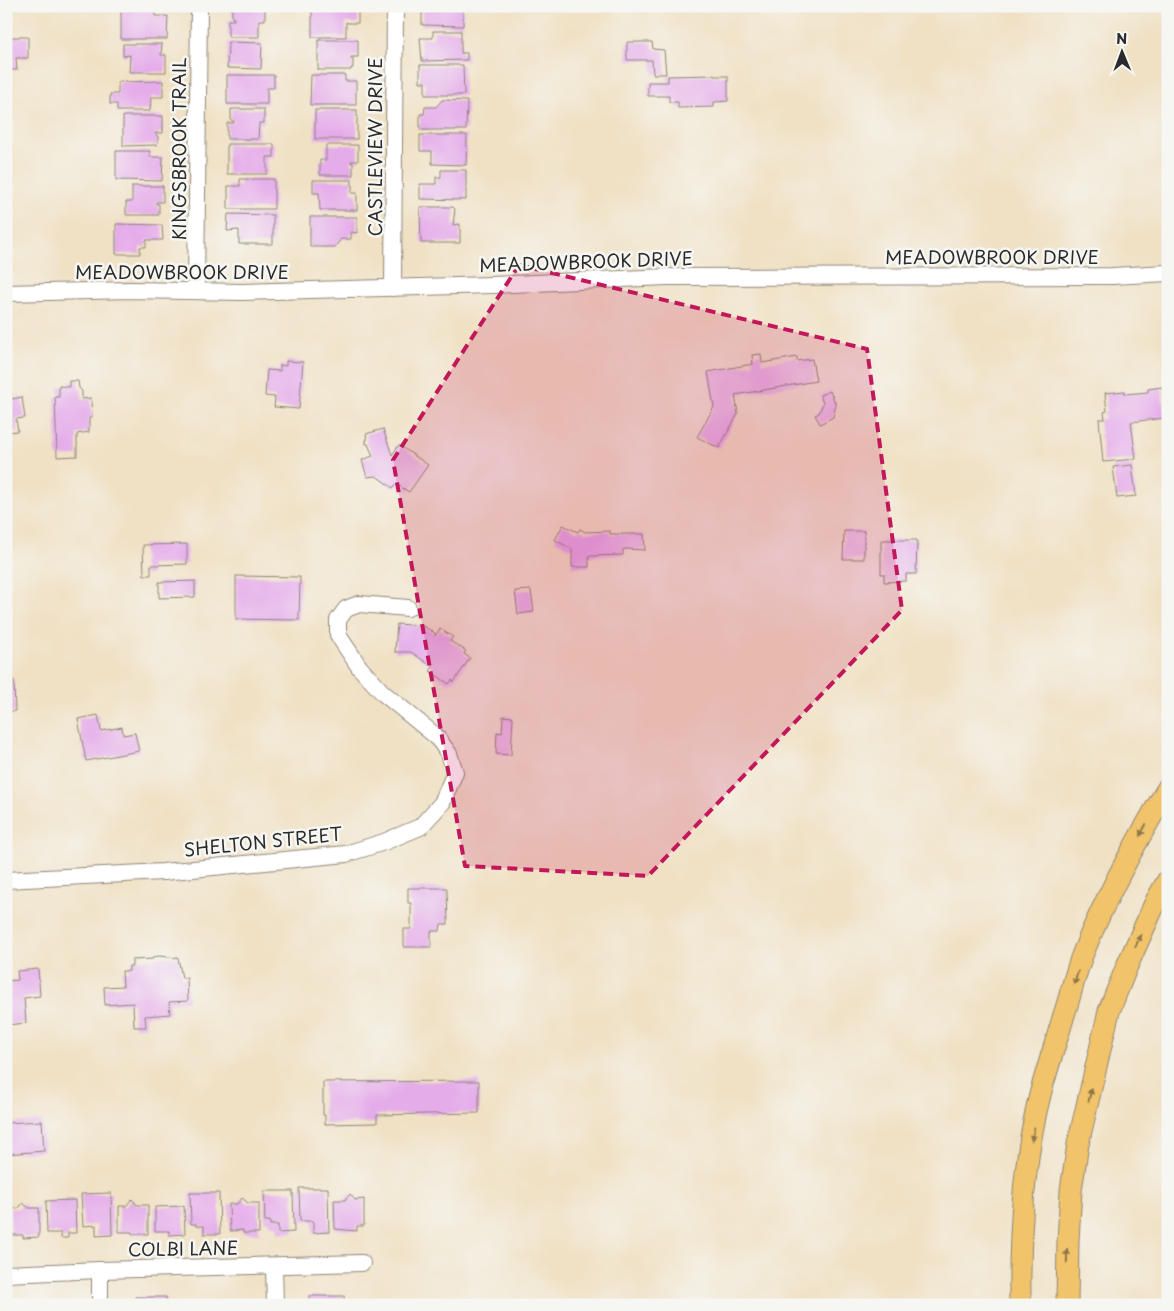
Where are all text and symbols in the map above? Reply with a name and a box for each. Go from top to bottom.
north arrow [1096,28,1146,78]
text: N [1116,28,1127,49]
street label: CASTLEVIEW DRIVE [361,57,388,237]
street label: KINGSBROOK TRAIL [165,58,192,240]
street label: MEADOWBROOK DRIVE [885,243,1099,270]
street label: MEADOWBROOK DRIVE [479,244,693,278]
street label: MEADOWBROOK DRIVE [75,258,289,285]
street label: SHELTON STREET [183,819,344,863]
one-way arrow [1139,823,1147,837]
one-way arrow [1134,934,1142,948]
one-way arrow [1071,970,1079,985]
one-way arrow [1086,1088,1094,1103]
one-way arrow [1028,1127,1036,1143]
street label: COLBI LANE [128,1234,238,1262]
one-way arrow [1064,1248,1072,1264]

